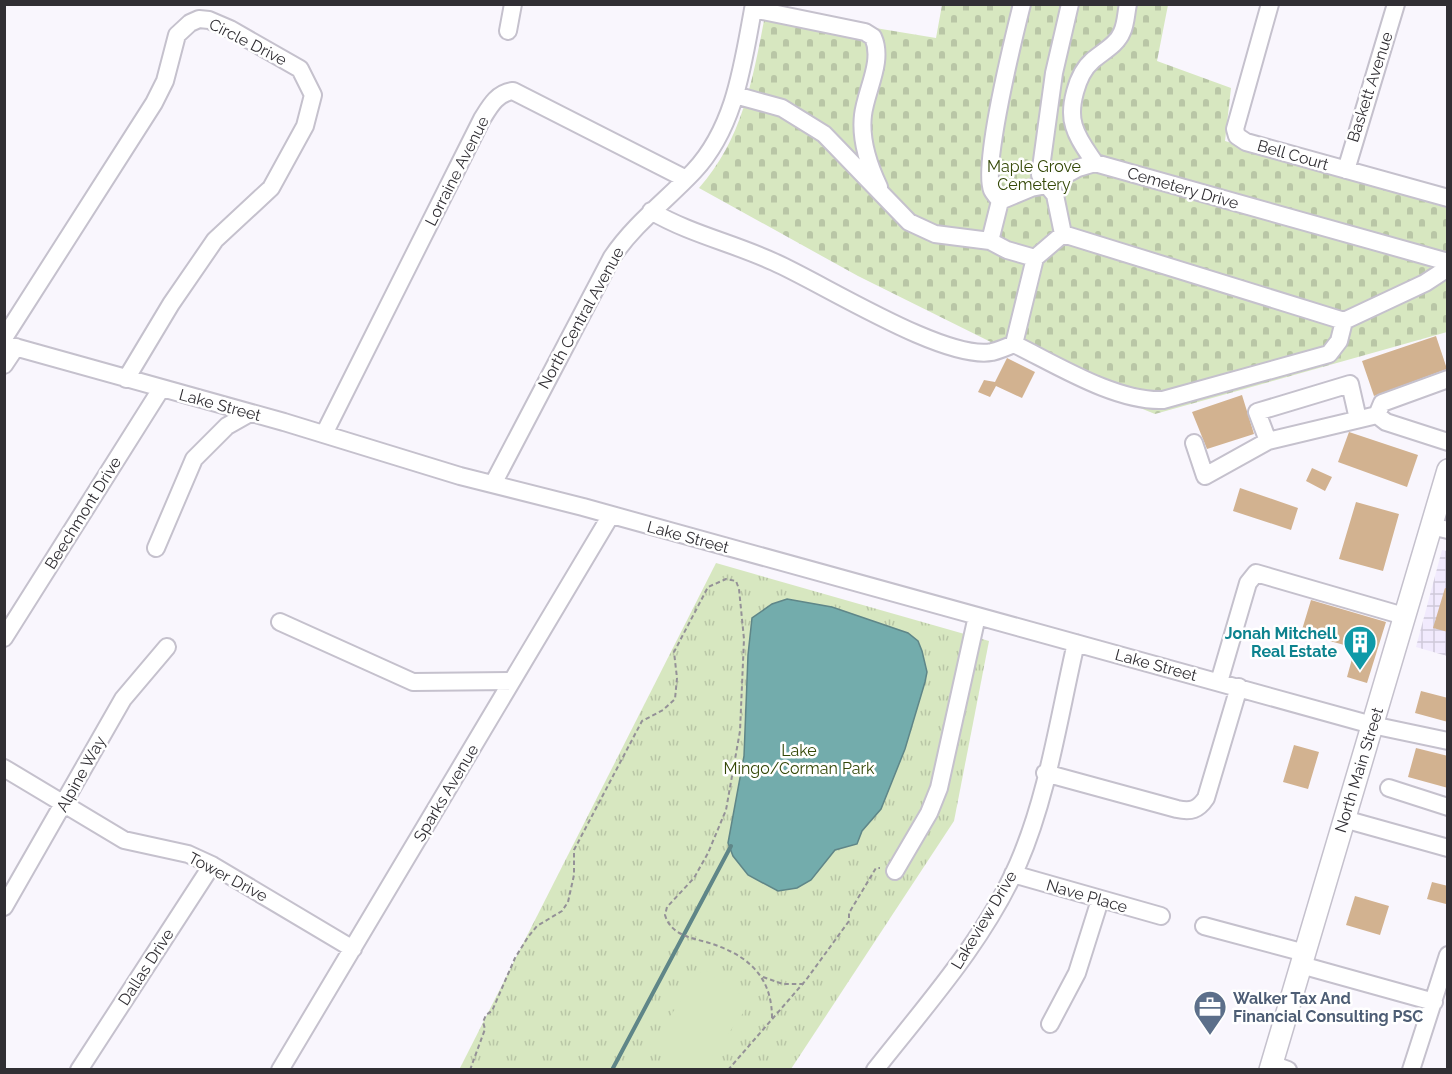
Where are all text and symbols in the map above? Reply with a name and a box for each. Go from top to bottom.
street label: Circle Drive [206,14,290,70]
street label: Baskett Avenue [1343,29,1397,145]
street label: Lorraine Avenue [421,113,493,229]
street label: Bell Court [1255,136,1331,174]
park label: Maple Grove Cemetery [987,157,1081,194]
street label: Cemetery Drive [1125,163,1241,213]
street label: North Central Avenue [534,244,628,392]
street label: Lake Street [177,385,264,425]
street label: Beechmont Drive [41,453,125,573]
street label: Lake Street [645,517,732,557]
place label: Jonah Mitchell Real Estate [1225,624,1338,661]
building icon: Jonah Mitchell Real Estate [1342,624,1378,671]
street label: Lake Street [1113,645,1200,685]
street label: North Main Street [1331,704,1387,835]
street label: Alpine Way [52,732,110,815]
street label: Sparks Avenue [410,741,482,845]
park label: Lake Mingo/Corman Park [723,741,875,778]
street label: Tower Drive [185,848,271,906]
street label: Lakeview Drive [947,867,1021,973]
street label: Nave Place [1044,875,1130,917]
street label: Dallas Drive [114,925,178,1009]
office icon: Walker Tax And Financial Consulting PSC [1192,989,1228,1036]
place label: Walker Tax And Financial Consulting PSC [1233,989,1423,1026]

